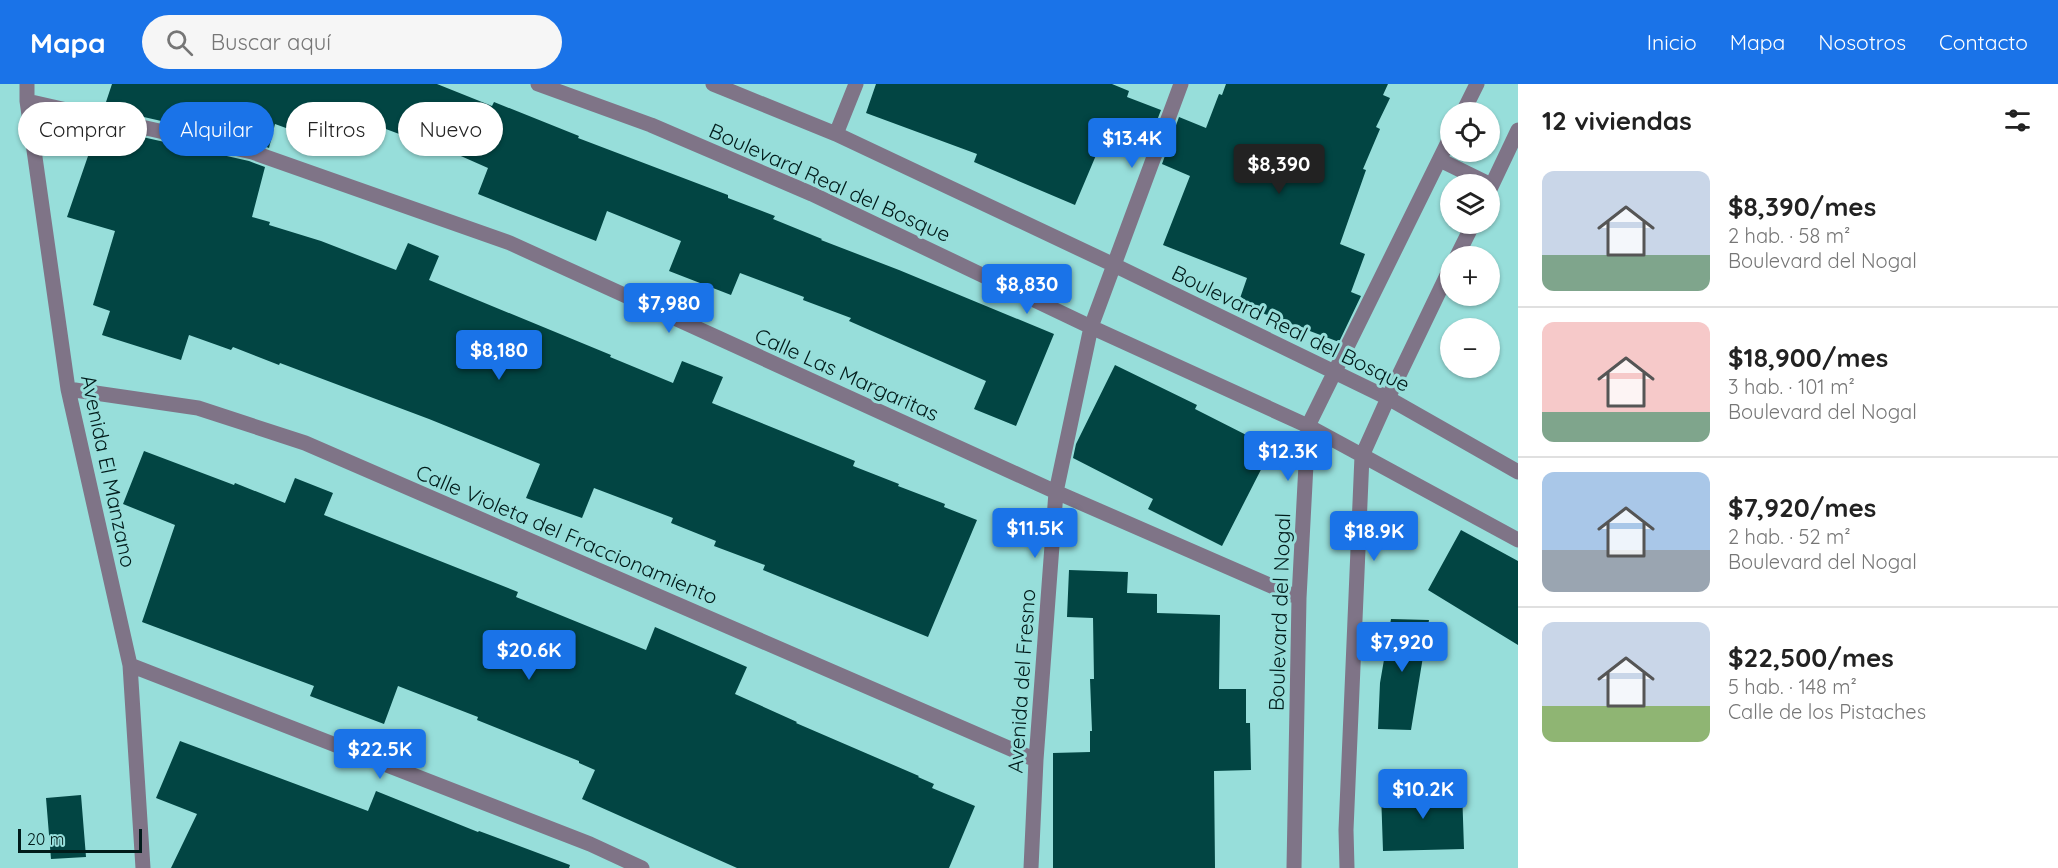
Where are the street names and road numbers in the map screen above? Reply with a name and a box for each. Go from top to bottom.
street label: Boulevard Real del Bosque [705,117,955,247]
street label: Boulevard Real del Bosque [1168,259,1414,397]
street label: Calle Las Margaritas [751,322,943,426]
street label: Avenida El Manzano [76,372,142,570]
street label: Calle Violeta del Fraccionamiento [412,458,722,610]
street label: Boulevard del Nogal [1263,512,1295,712]
street label: Avenida del Fresno [1002,588,1040,774]

